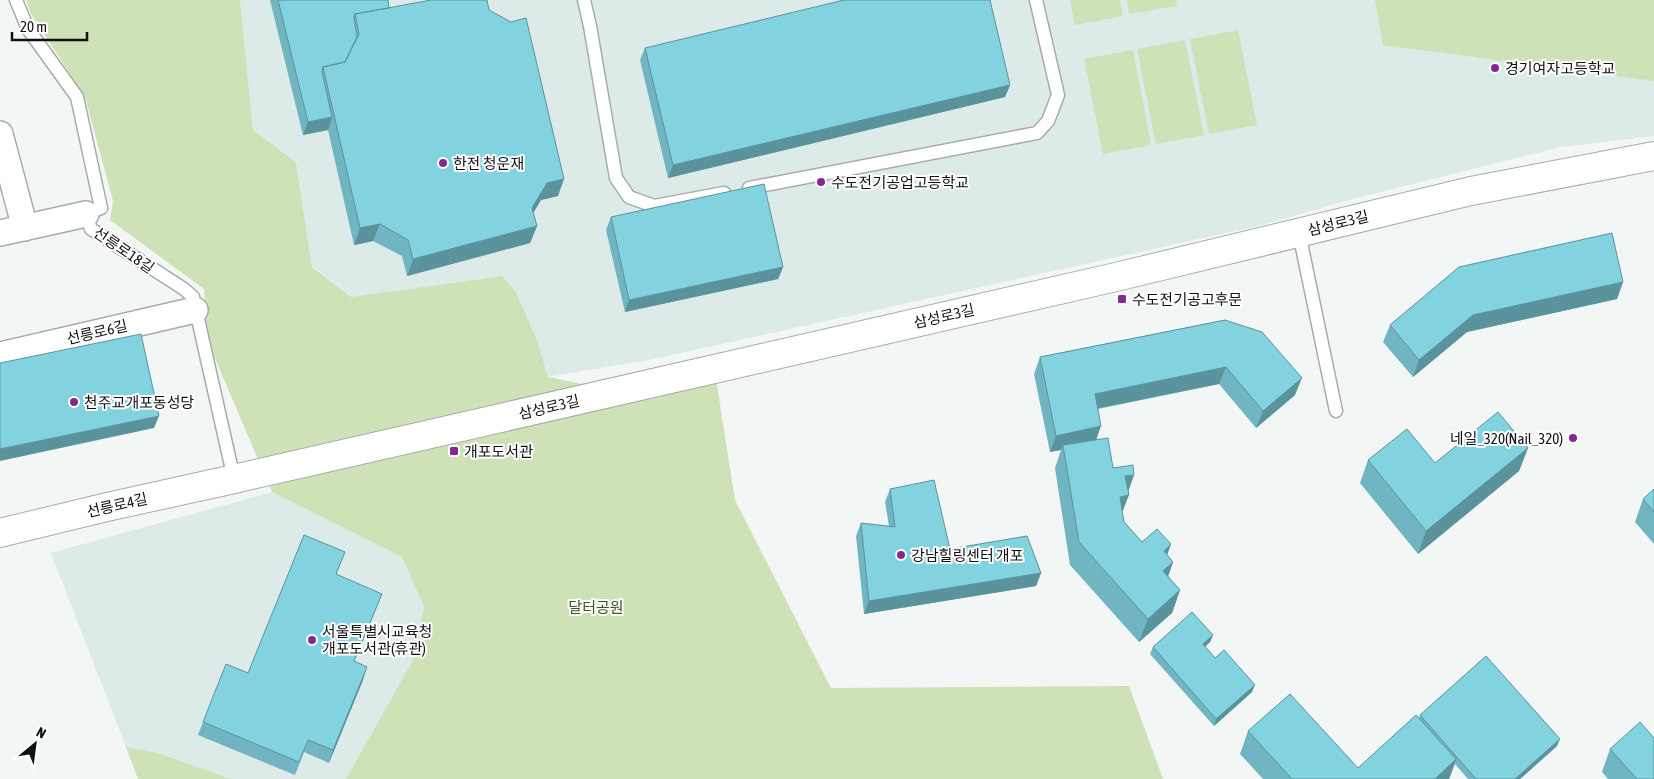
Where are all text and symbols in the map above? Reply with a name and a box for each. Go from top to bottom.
scale bar [12,10,88,42]
text: 20 m [20,18,47,35]
place label: 경기여자고등학교 [1505,60,1615,77]
marker: 경기여자고등학교 [1489,62,1501,74]
place label: 한전 청운재 [453,155,524,172]
marker: 한전 청운재 [437,157,449,169]
place label: 수도전기공업고등학교 [831,174,969,191]
marker: 수도전기공업고등학교 [815,176,827,188]
street label: 삼성로3길 [1306,207,1370,239]
street label: 선릉로18길 [91,224,157,276]
place label: 수도전기공고후문 [1132,291,1242,308]
marker: 수도전기공고후문 [1116,293,1128,305]
street label: 삼성로3길 [912,301,976,331]
street label: 선릉로6길 [65,317,129,347]
street label: 삼성로3길 [517,392,581,422]
place label: 천주교개포동성당 [84,394,195,411]
marker: 천주교개포동성당 [68,396,80,408]
place label: 네일_320(Nail_320) [1450,430,1563,447]
marker: 네일_320(Nail_320) [1567,432,1579,444]
place label: 개포도서관 [464,443,533,460]
marker: 개포도서관 [448,445,460,457]
street label: 선릉로4길 [85,490,149,520]
place label: 강남힐링센터 개포 [911,547,1023,564]
marker: 강남힐링센터 개포 [895,549,907,561]
park label: 달터공원 [568,599,624,616]
place label: 서울특별시교육청 개포도서관(휴관) [322,623,432,657]
marker: 서울특별시교육청 개포도서관(휴관) [306,634,318,646]
north arrow [10,719,60,769]
text: N [34,724,49,742]

